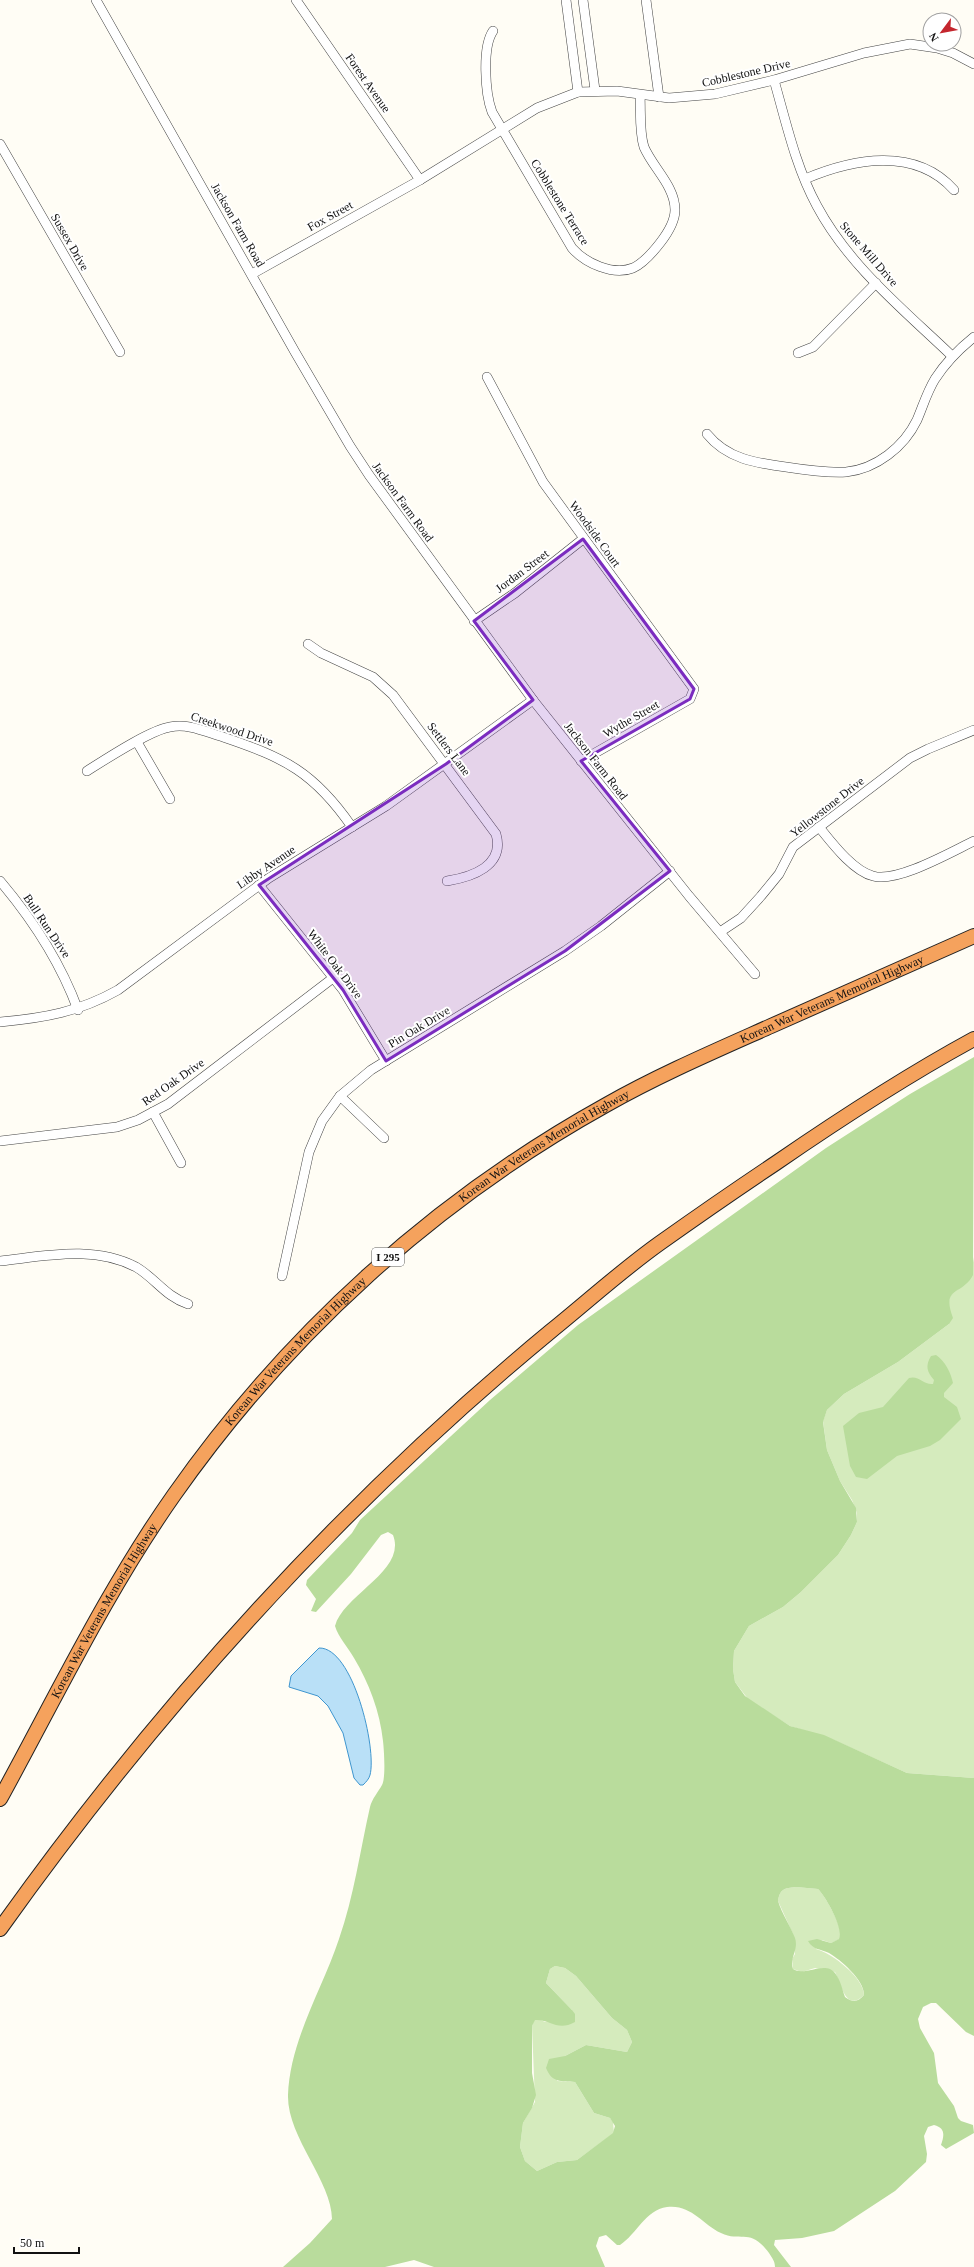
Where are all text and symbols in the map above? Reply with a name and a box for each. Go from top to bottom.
north arrow [922,12,962,52]
text: N [926,31,941,44]
street label: Forest Avenue [343,51,393,115]
street label: Cobblestone Drive [700,56,792,90]
street label: Cobblestone Terrace [528,156,592,248]
street label: Jackson Farm Road [208,181,268,269]
street label: Fox Street [305,198,356,234]
street label: Sussex Drive [48,211,92,273]
street label: Stone Mill Drive [837,219,901,289]
street label: Jackson Farm Road [370,460,436,544]
street label: Woodside Court [566,498,624,570]
street label: Jordan Street [493,546,552,596]
street label: Wythe Street [601,697,662,741]
street label: Creekwood Drive [189,709,275,749]
street label: Jackson Farm Road [561,719,631,803]
street label: Settlers Lane [424,720,474,778]
street label: Yellowstone Drive [787,774,867,840]
street label: Libby Avenue [234,842,298,892]
street label: Bull Run Drive [21,891,73,961]
street label: White Oak Drive [305,927,365,1001]
street label: Korean War Veterans Memorial Highway [738,952,926,1046]
street label: Pin Oak Drive [386,1003,452,1051]
street label: Red Oak Drive [139,1055,207,1109]
street label: Korean War Veterans Memorial Highway [456,1087,631,1205]
road number: I 295 [372,1248,404,1266]
street label: Korean War Veterans Memorial Highway [222,1274,369,1428]
street label: Korean War Veterans Memorial Highway [48,1521,160,1701]
scale bar [14,2229,79,2255]
text: 50 m [20,2236,45,2250]

